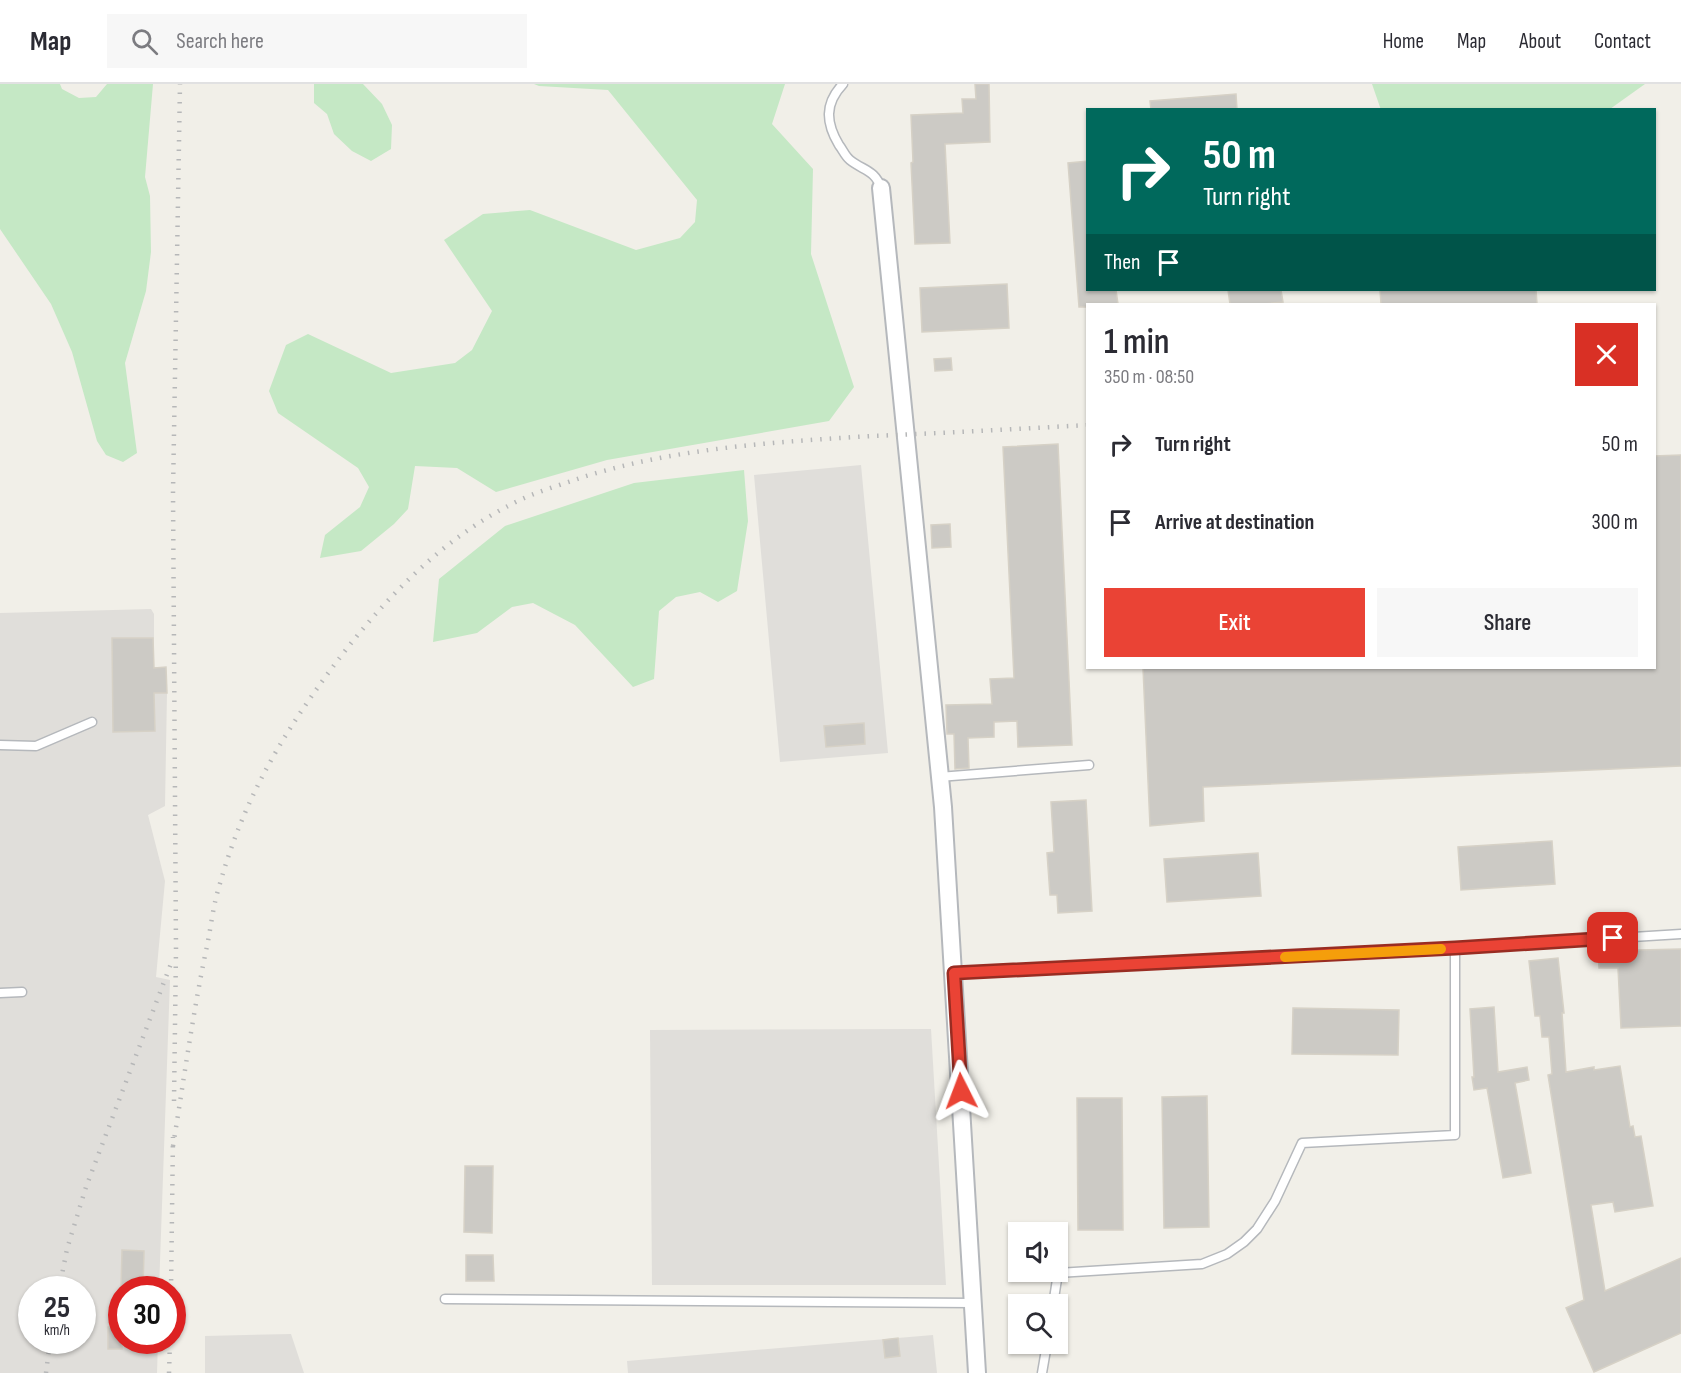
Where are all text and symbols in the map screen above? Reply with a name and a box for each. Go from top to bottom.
search box [107,14,527,68]
text: Map [30,25,71,58]
icon: search [128,25,161,58]
text: Search here [176,28,264,55]
text: Home [1383,29,1424,54]
text: Map [1457,29,1486,54]
text: About [1519,29,1561,54]
text: Contact [1594,29,1651,54]
text: 50 m [1203,130,1276,181]
icon: right [1104,132,1182,210]
text: Turn right [1203,181,1290,213]
icon: arrive [1152,246,1185,279]
text: Then [1104,249,1140,276]
text: 1 min [1104,321,1169,364]
button: close [1575,323,1638,386]
text: 350 m · 08:50 [1104,365,1194,389]
icon: right [1104,428,1137,461]
text: Turn right [1155,431,1231,458]
text: 50 m [1602,431,1638,458]
icon: arrive [1104,506,1137,539]
text: Arrive at destination [1155,509,1314,536]
text: 300 m [1592,509,1638,536]
button: Exit [1104,588,1365,657]
button: Share [1377,588,1638,657]
pin [1587,912,1638,963]
icon: arrive [1596,921,1629,954]
position arrow [929,1059,993,1123]
map controls [1008,1222,1068,1354]
button: sound [1008,1222,1068,1282]
speed limit sign: 30 [108,1276,186,1354]
text: 25 [44,1290,70,1326]
button: search [1008,1294,1068,1354]
text: km/h [44,1321,70,1340]

